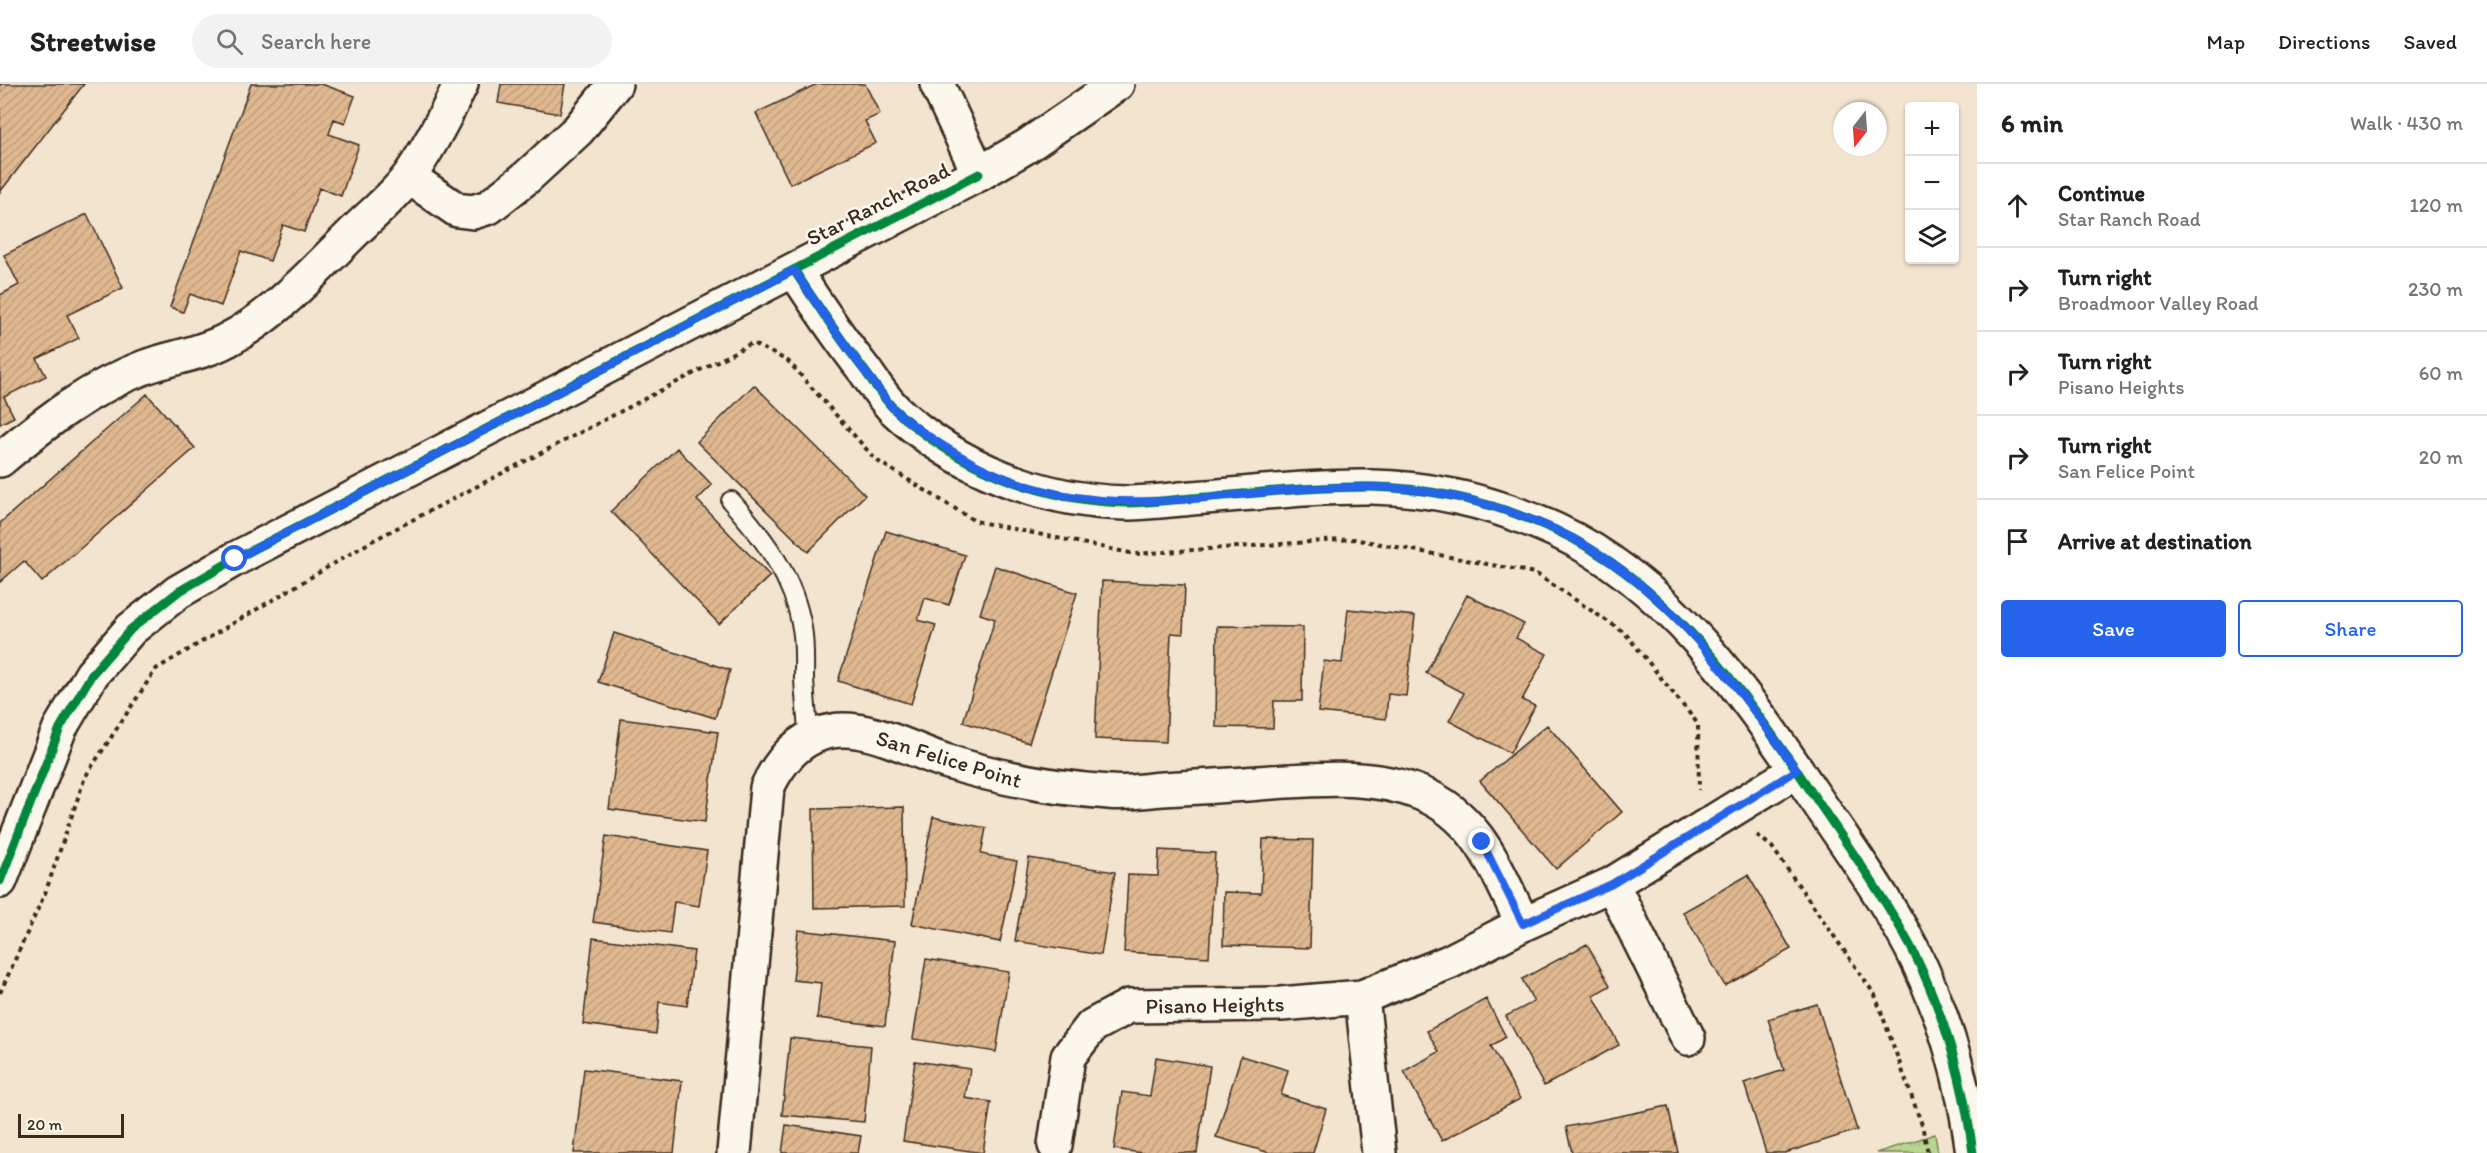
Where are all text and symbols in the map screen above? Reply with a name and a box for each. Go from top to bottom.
search box [192,14,612,68]
text: Streetwise [30,24,156,58]
icon: search [213,25,246,58]
text: Search here [261,28,371,55]
text: Map [2207,29,2245,54]
text: Directions [2278,29,2370,54]
text: Saved [2403,29,2457,54]
north arrow [1833,102,1887,156]
map controls [1905,102,1959,264]
button: + [1905,102,1959,156]
text: 6 min [2001,107,2063,139]
text: Walk · 430 m [2350,111,2463,135]
street label: Star Ranch Road [802,156,954,252]
button: − [1905,156,1959,210]
text: Continue [2058,180,2145,207]
icon: ahead [2001,189,2034,222]
text: 120 m [2410,193,2463,217]
text: Star Ranch Road [2058,207,2201,231]
button: layers [1905,210,1959,264]
text: Turn right [2058,264,2152,291]
icon: right [2001,273,2034,306]
text: 230 m [2408,277,2463,301]
text: Broadmoor Valley Road [2058,291,2259,315]
text: Turn right [2058,348,2152,375]
icon: right [2001,357,2034,390]
text: 60 m [2419,361,2463,385]
text: Pisano Heights [2058,375,2185,399]
text: Turn right [2058,432,2152,459]
icon: right [2001,441,2034,474]
text: 20 m [2419,445,2463,469]
text: San Felice Point [2058,459,2195,483]
icon: arrive [2001,525,2034,558]
text: Arrive at destination [2058,528,2252,555]
route start [221,545,247,571]
button: Save [2001,600,2226,657]
button: Share [2238,600,2463,657]
street label: San Felice Point [873,724,1025,794]
route end [1468,828,1494,854]
street label: Pisano Heights [1145,990,1285,1020]
scale bar [18,1111,124,1138]
text: 20 m [27,1115,62,1134]

